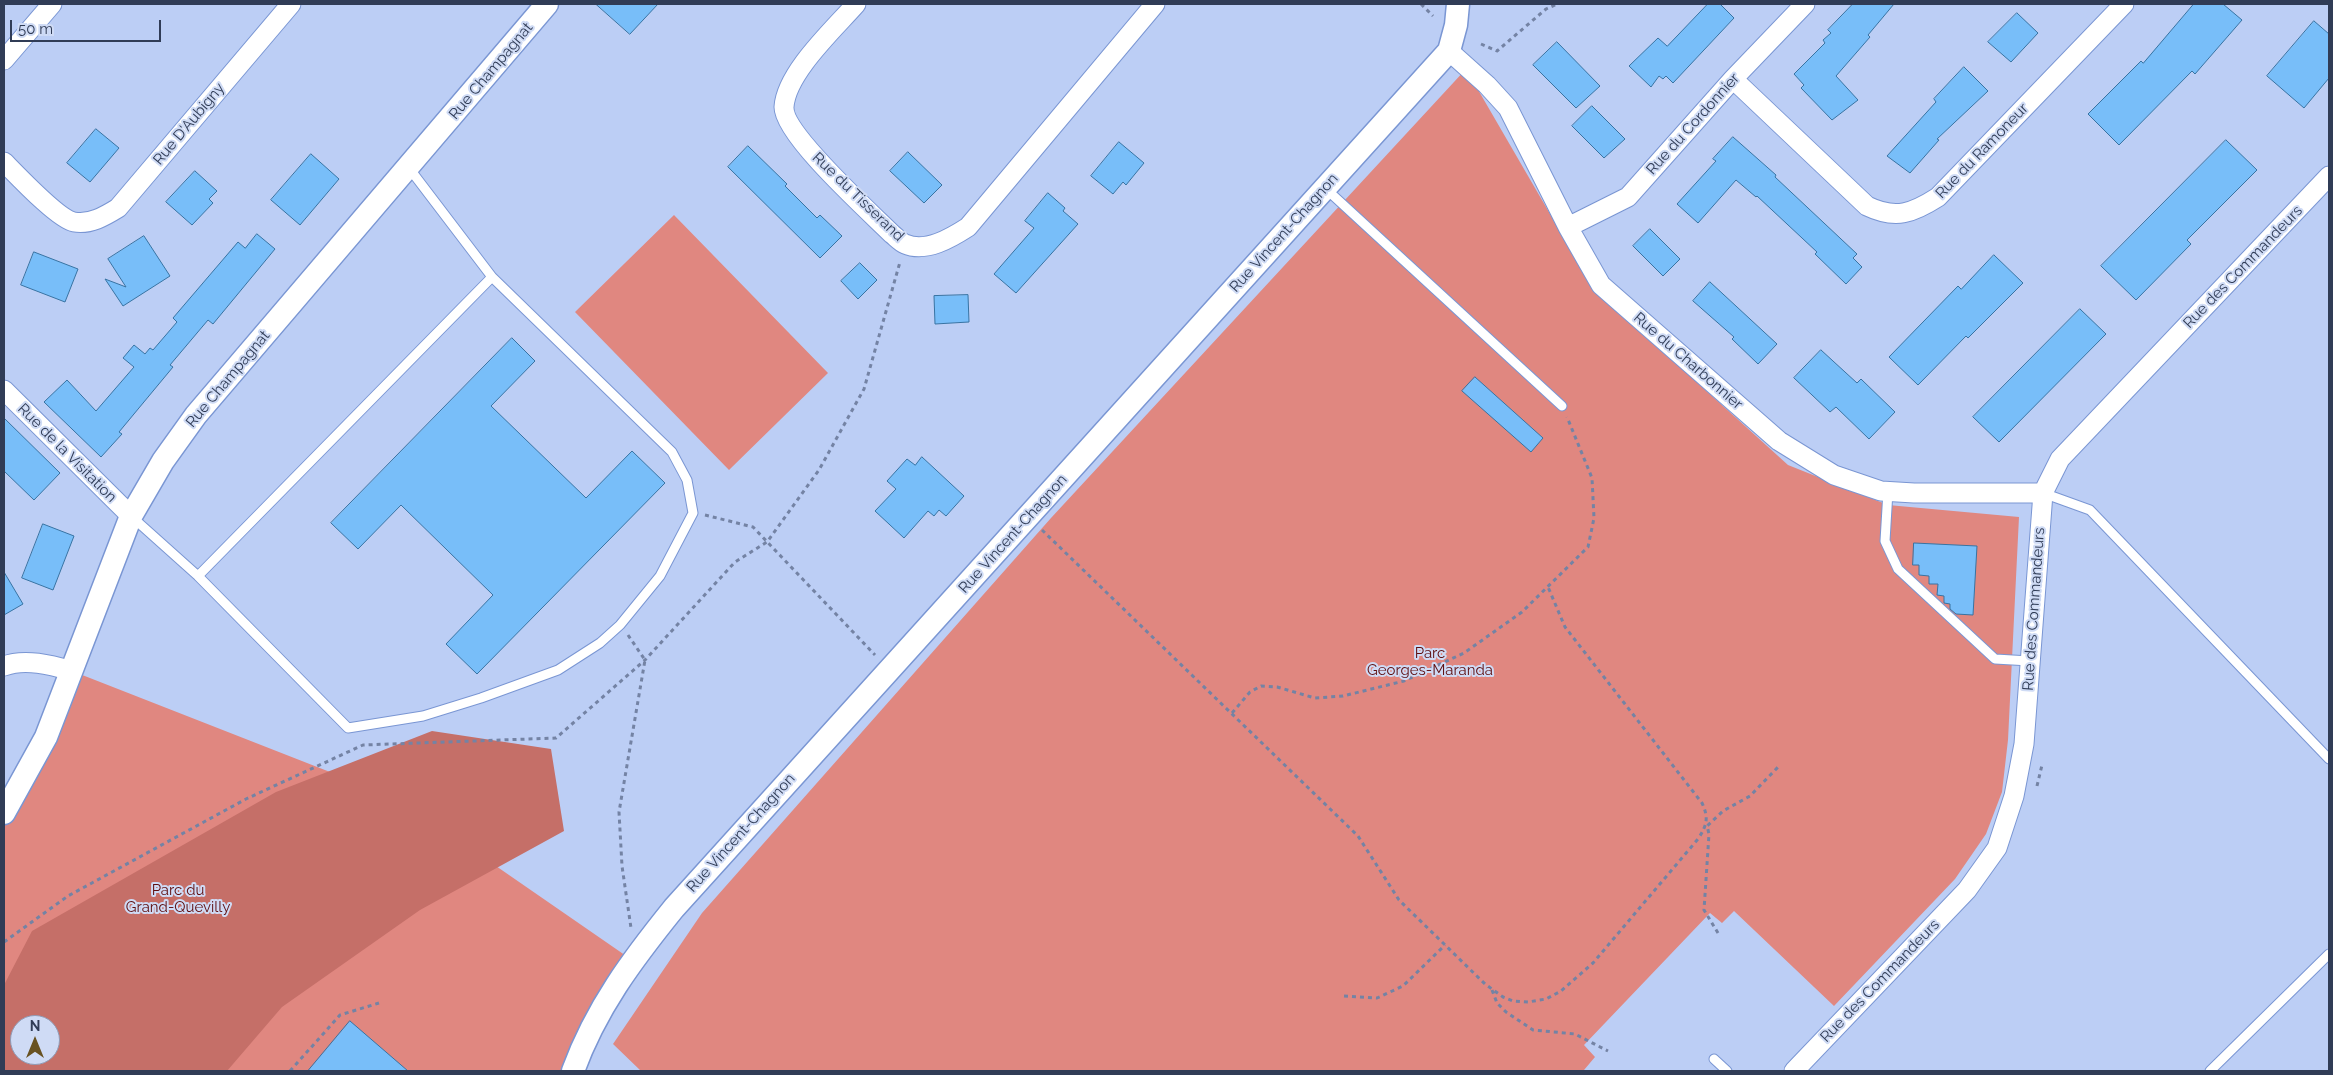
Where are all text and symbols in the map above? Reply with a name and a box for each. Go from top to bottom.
scale bar [12,10,164,42]
street label: Rue Champagnat [445,19,537,123]
text: 50 m [18,20,53,38]
street label: Rue du Cordonnier [1643,69,1743,179]
street label: Rue D'Aubigny [150,79,228,169]
street label: Rue du Ramoneur [1932,100,2032,202]
street label: Rue du Tisserand [808,149,908,245]
street label: Rue Vincent-Chagnon [1226,170,1342,296]
street label: Rue des Commandeurs [2180,202,2306,332]
street label: Rue du Charbonnier [1630,309,1746,413]
street label: Rue Champagnat [182,327,274,431]
street label: Rue de la Visitation [14,400,120,506]
street label: Rue Vincent-Chagnon [955,471,1071,597]
street label: Rue des Commandeurs [2019,527,2049,691]
park label: Parc Georges-Maranda [1367,644,1493,679]
street label: Rue Vincent-Chagnon [683,770,799,896]
park label: Parc du Grand-Quevilly [126,881,230,916]
street label: Rue des Commandeurs [1817,916,1943,1046]
north arrow [10,1015,60,1065]
text: N [30,1018,40,1034]

